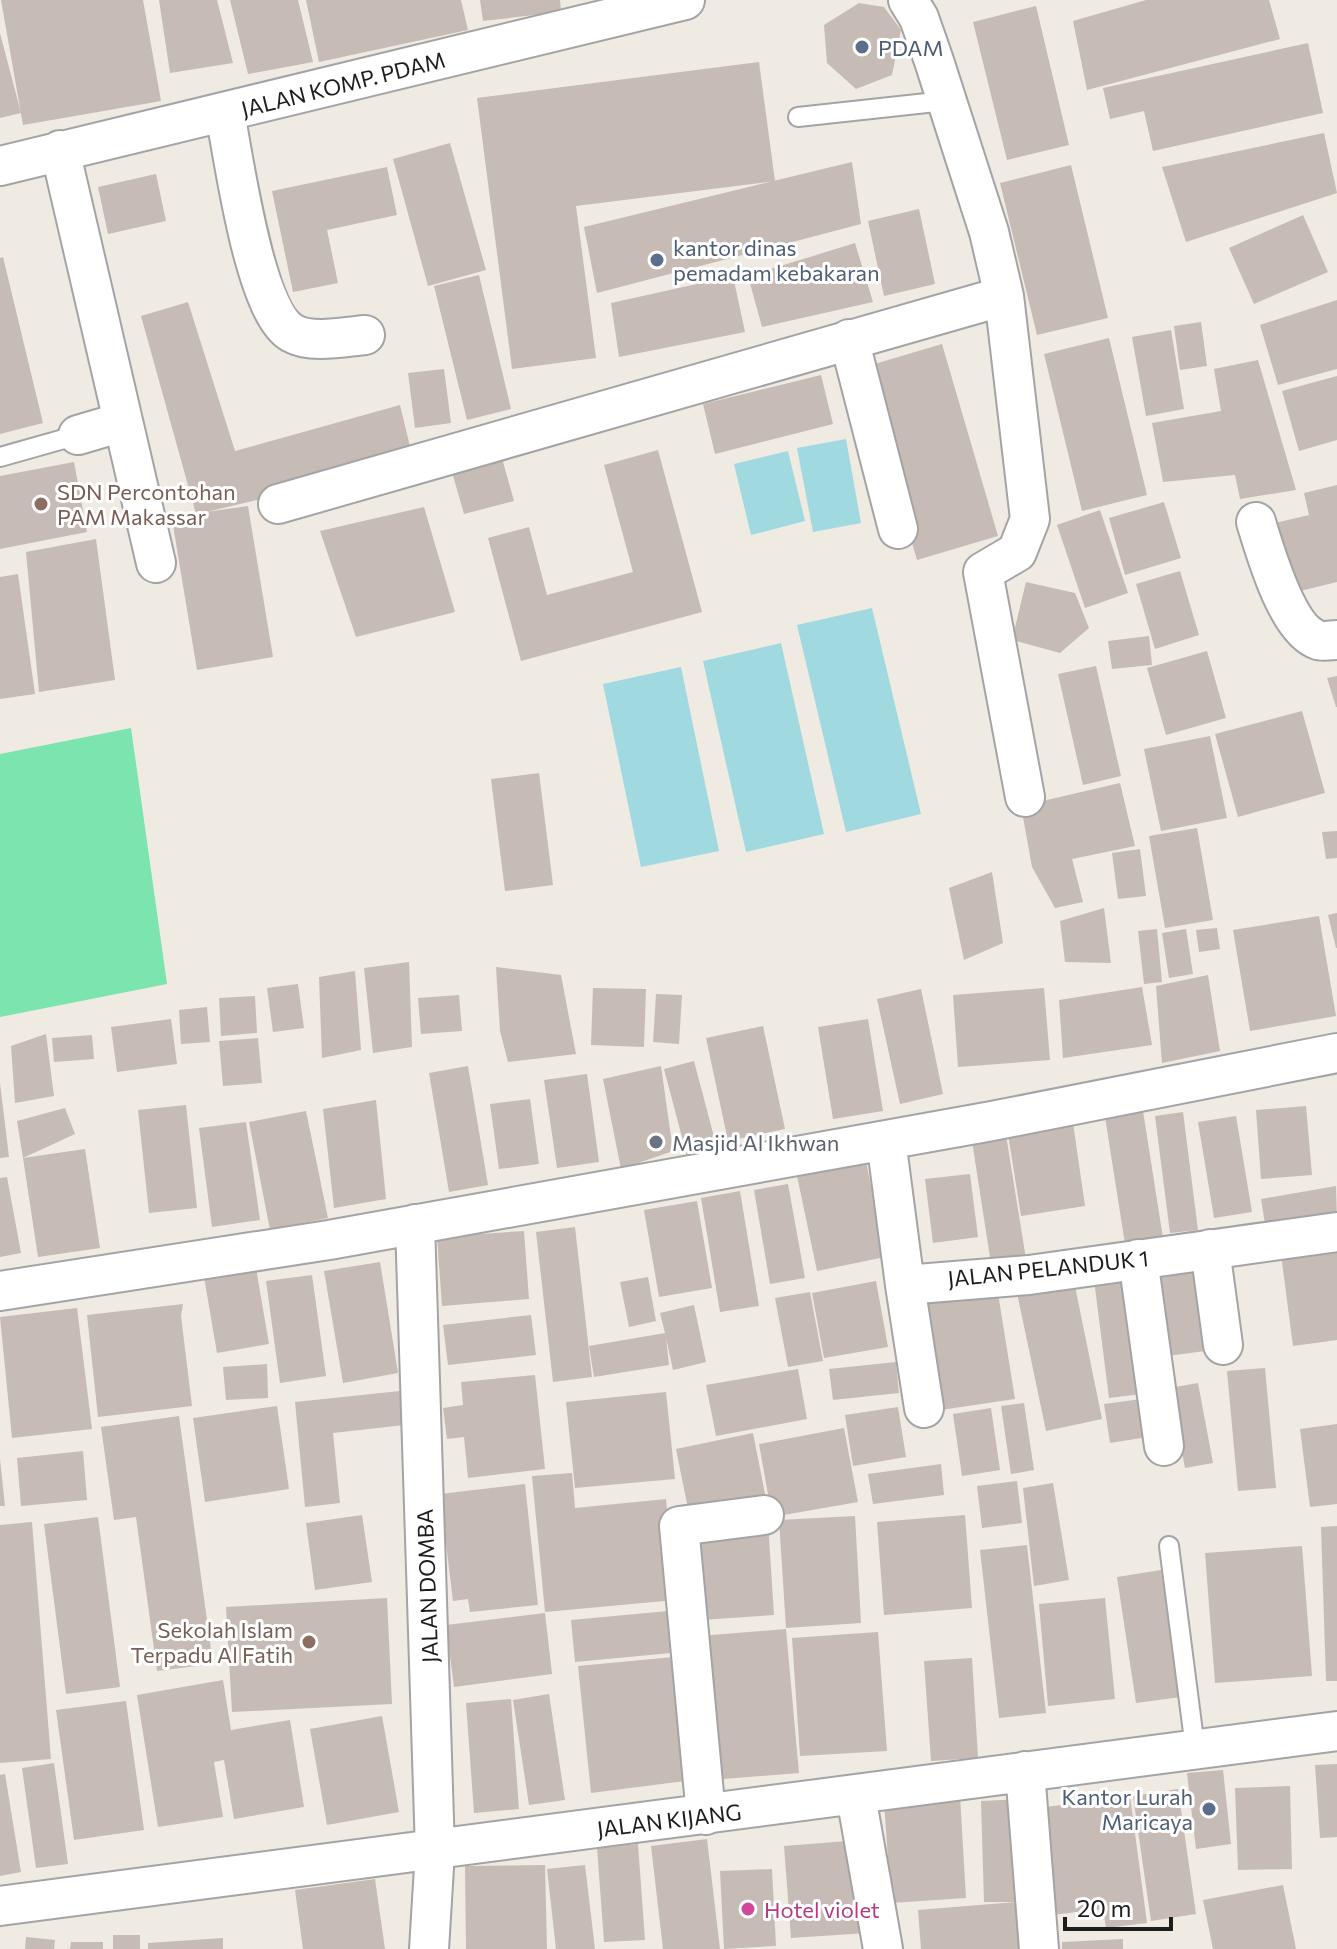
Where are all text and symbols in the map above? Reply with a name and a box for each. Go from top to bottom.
place label: PDAM [878,34,944,61]
marker: PDAM [853,38,871,56]
street label: JALAN KOMP. PDAM [238,46,448,122]
place label: kantor dinas pemadam kebakaran [673,234,880,286]
marker: kantor dinas pemadam kebakaran [648,251,666,269]
place label: SDN Percontohan PAM Makassar [57,478,236,530]
marker: SDN Percontohan PAM Makassar [32,495,50,513]
place label: Masjid Al Ikhwan [672,1129,839,1156]
marker: Masjid Al Ikhwan [647,1133,665,1151]
street label: JALAN PELANDUK 1 [946,1244,1150,1292]
street label: JALAN DOMBA [411,1508,443,1664]
place label: Sekolah Islam Terpadu Al Fatih [131,1616,293,1668]
marker: Sekolah Islam Terpadu Al Fatih [300,1633,318,1651]
place label: Kantor Lurah Maricaya [1062,1783,1193,1835]
street label: JALAN KIJANG [595,1798,743,1842]
marker: Kantor Lurah Maricaya [1200,1800,1218,1818]
scale bar [1065,1881,1171,1931]
text: 20 m [1077,1893,1131,1922]
place label: Hotel violet [764,1896,880,1923]
marker: Hotel violet [739,1900,757,1918]

